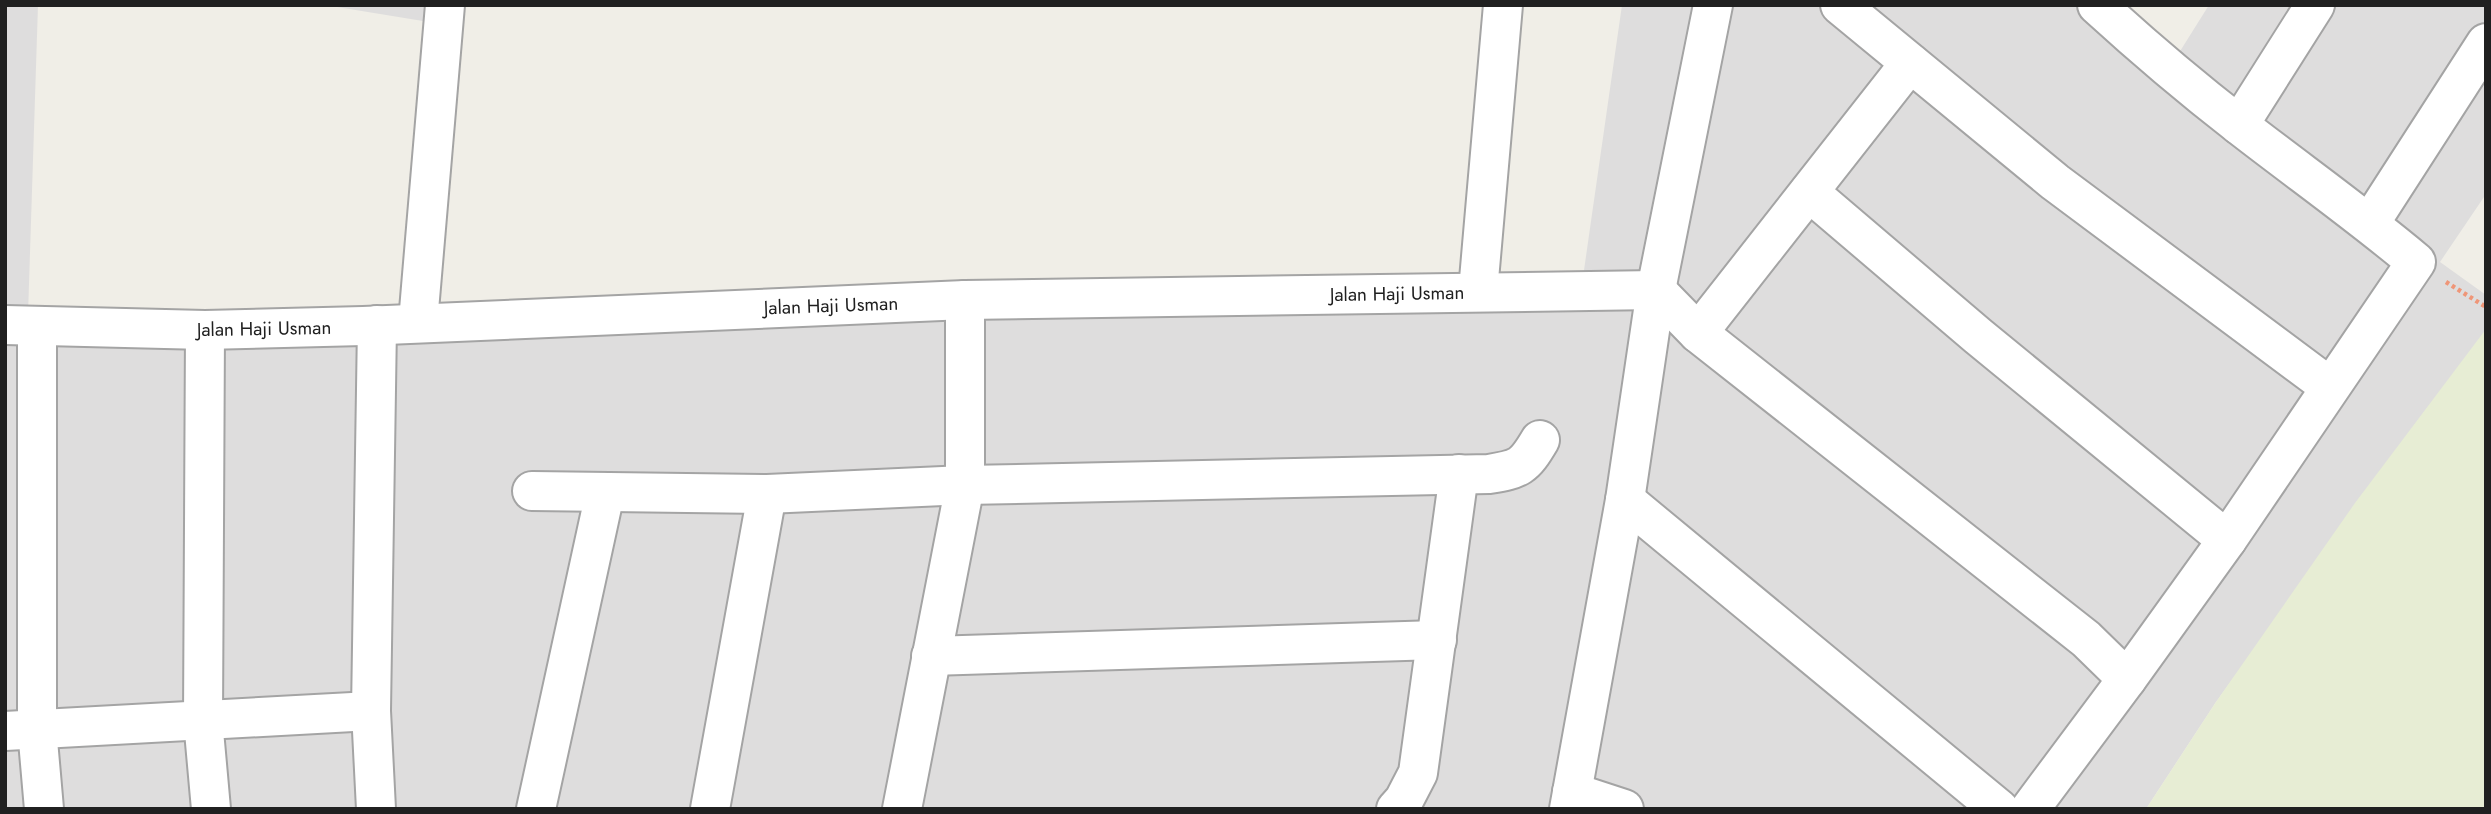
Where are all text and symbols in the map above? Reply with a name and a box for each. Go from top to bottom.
street label: Jalan Haji Usman [1327,279,1464,308]
street label: Jalan Haji Usman [760,290,899,321]
street label: Jalan Haji Usman [194,314,331,343]

